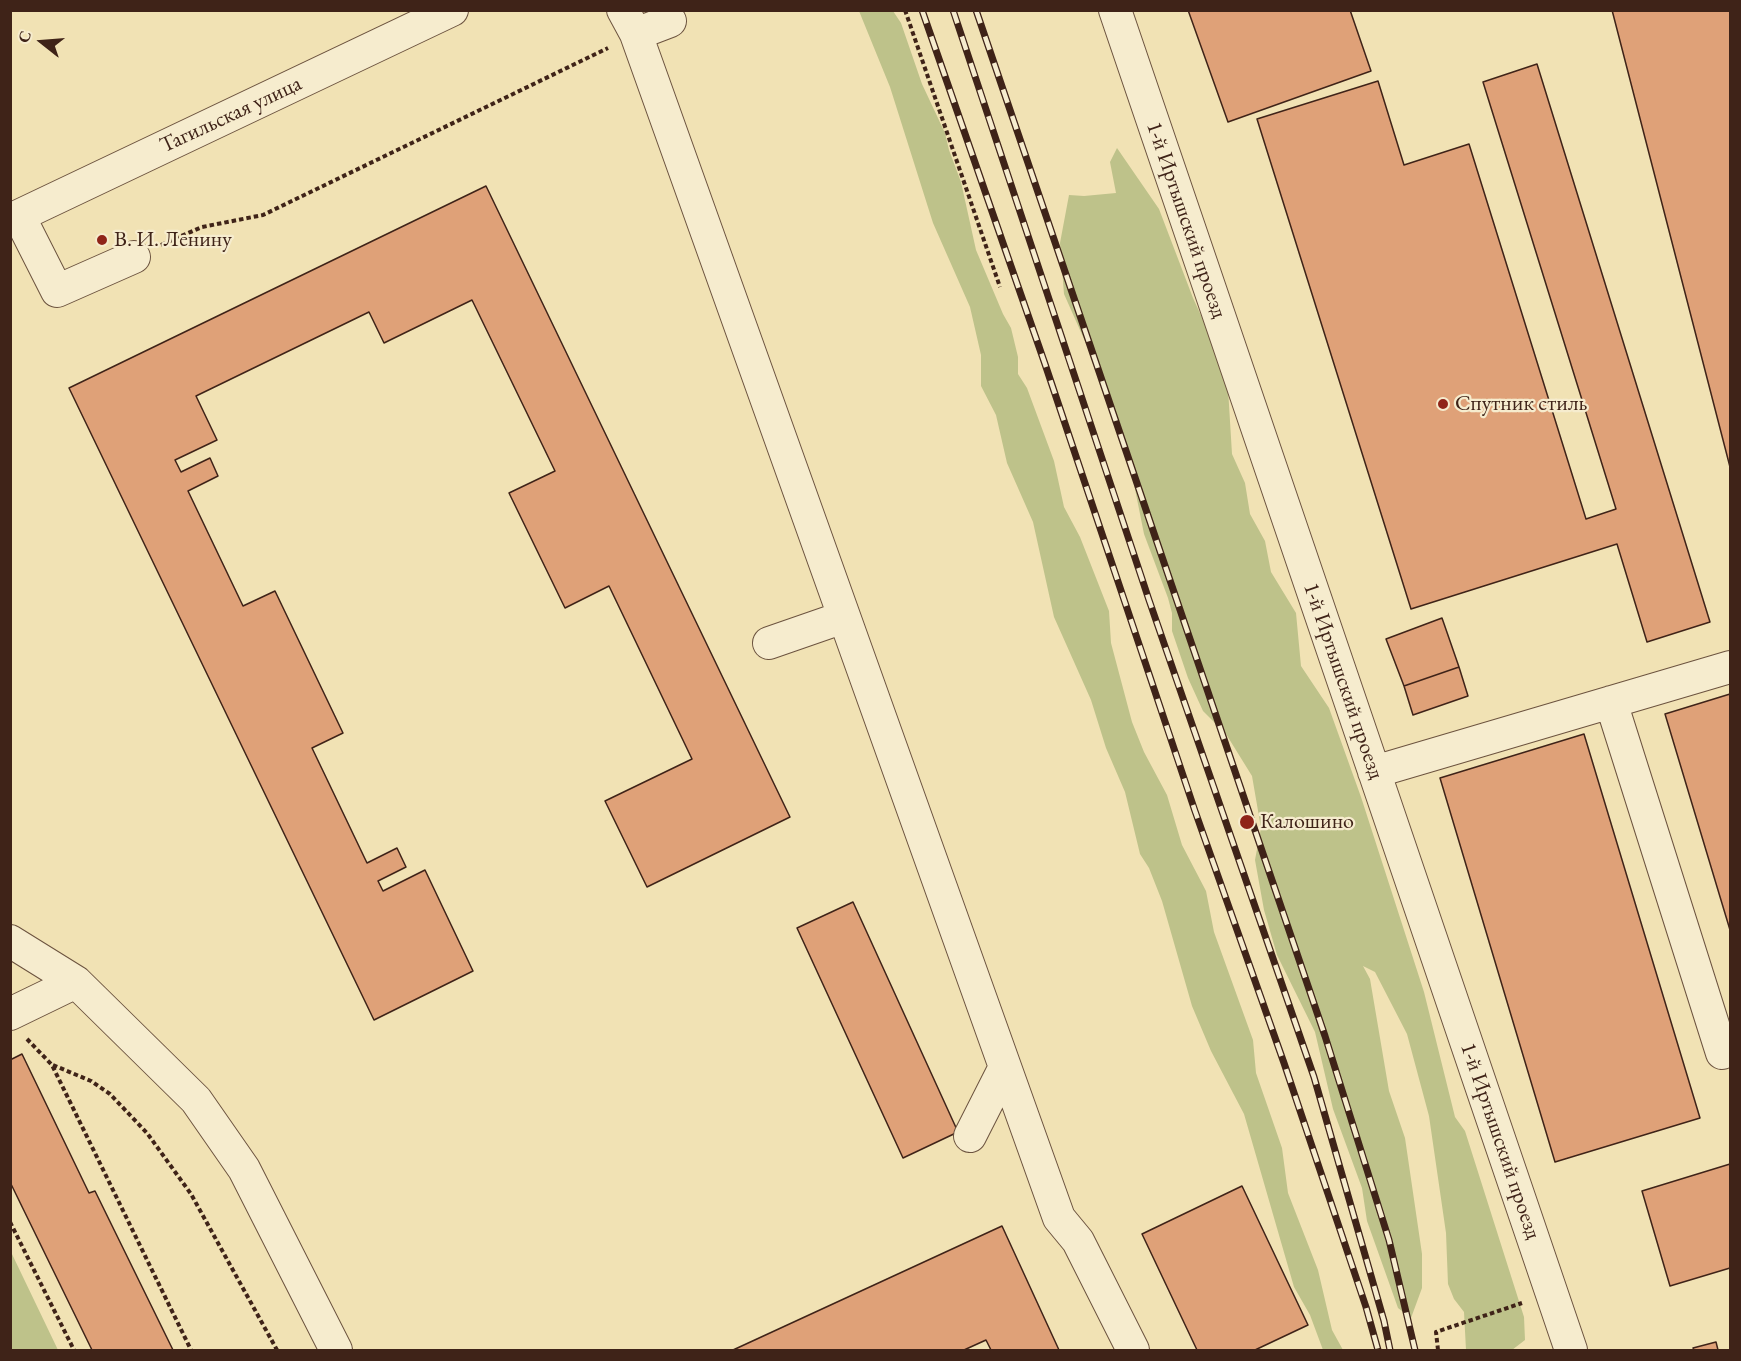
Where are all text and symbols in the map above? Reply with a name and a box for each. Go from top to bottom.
north arrow [12,12,72,72]
text: С [13,28,36,45]
street label: Тагильская улица [156,71,306,159]
street label: 1-й Иртышский проезд [1140,118,1232,322]
place label: В. И. Ленину [114,227,232,253]
marker: В. И. Ленину [95,233,109,247]
place label: Спутник стиль [1455,391,1587,417]
marker: Спутник стиль [1436,397,1450,411]
street label: 1-й Иртышский проезд [1297,579,1389,783]
place label: Калошино [1260,809,1354,835]
marker: Калошино [1238,813,1256,831]
street label: 1-й Иртышский проезд [1454,1039,1546,1243]

